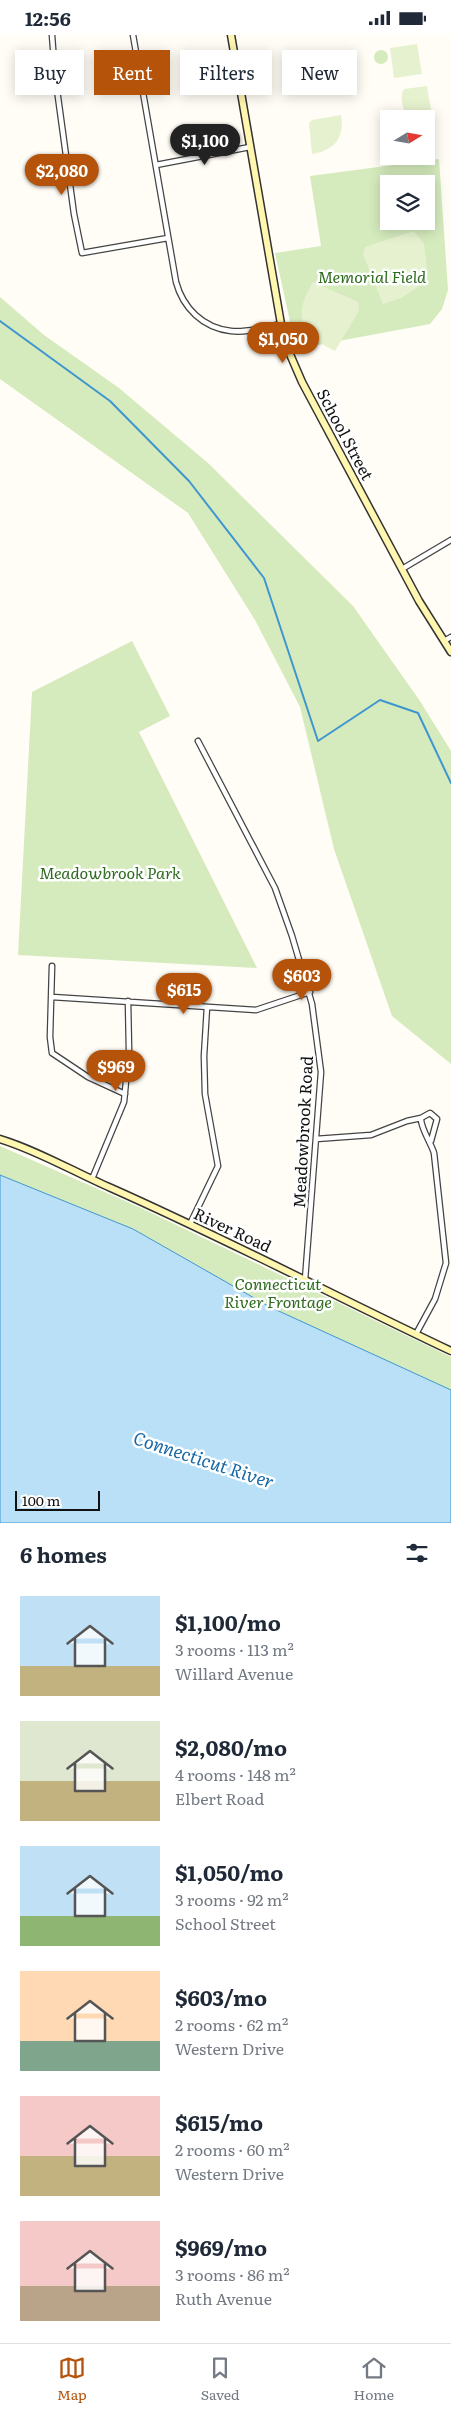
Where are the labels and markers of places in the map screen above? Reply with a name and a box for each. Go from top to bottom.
pin: $1,100 [164,123,246,166]
pin: $2,080 [21,154,103,196]
pin: $1,050 [242,321,324,364]
pin: $603 [272,959,332,1001]
pin: $615 [154,973,214,1015]
pin: $969 [86,1049,146,1092]

